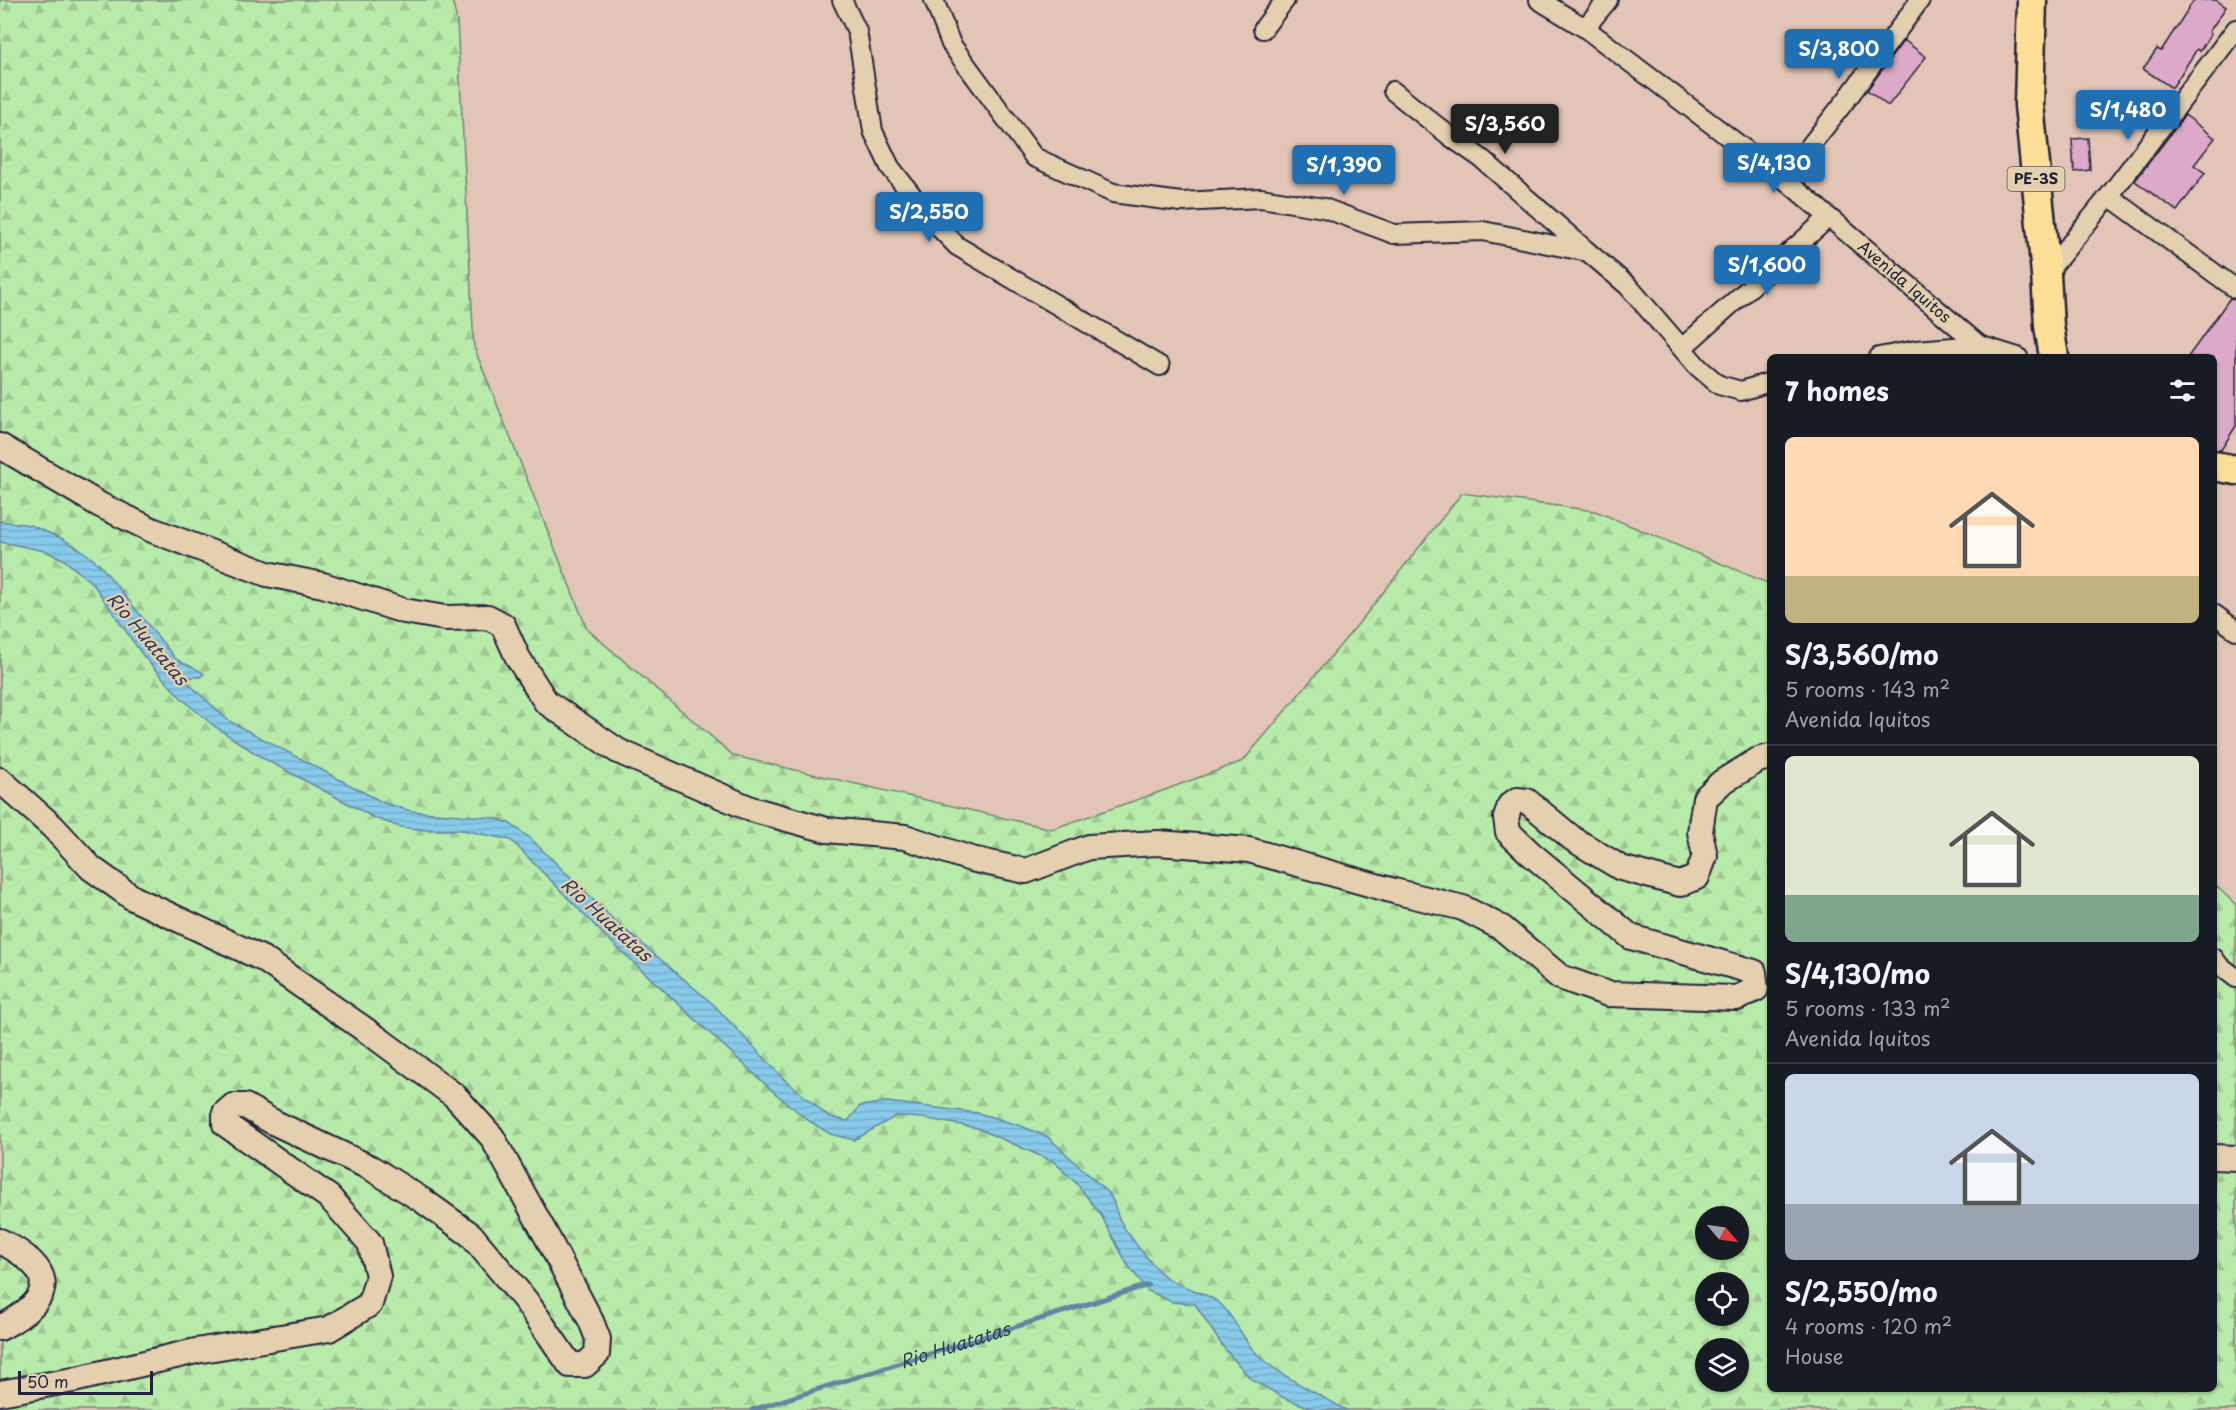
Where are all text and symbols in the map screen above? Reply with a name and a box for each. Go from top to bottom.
pin: S/3,800 [1784,29,1894,80]
text: S/3,800 [1799,33,1879,63]
pin: S/1,480 [2073,90,2183,141]
text: S/1,480 [2090,94,2166,124]
pin: S/3,560 [1450,104,1560,155]
text: S/3,560 [1465,108,1545,138]
pin: S/4,130 [1719,143,1829,194]
pin: S/1,390 [1289,145,1399,196]
text: S/4,130 [1737,147,1811,177]
text: S/1,390 [1306,149,1382,179]
road number: PE-3S [2008,167,2064,191]
pin: S/2,550 [874,192,984,243]
text: S/2,550 [889,196,969,226]
street label: Avenida Iquitos [1853,234,1957,328]
pin: S/1,600 [1712,245,1822,296]
text: S/1,600 [1728,249,1806,279]
text: 7 homes [1785,371,1889,410]
icon: filters [2166,374,2199,407]
icon: home [1938,476,2046,584]
water label: Rio Huatatas [101,586,196,692]
text: S/3,560/mo [1785,635,1938,674]
text: 5 rooms · 143 m² [1785,674,1950,704]
text: Avenida Iquitos [1785,704,1930,734]
icon: home [1938,795,2046,903]
water label: Rio Huatatas [556,871,660,968]
text: S/4,130/mo [1785,954,1930,993]
text: 5 rooms · 133 m² [1785,993,1951,1023]
text: Avenida Iquitos [1785,1023,1930,1053]
icon: home [1938,1113,2046,1221]
north arrow [1695,1206,1749,1260]
map controls [1695,1206,1749,1392]
button: locate [1695,1272,1749,1326]
text: S/2,550/mo [1785,1272,1937,1311]
text: 4 rooms · 120 m² [1785,1311,1952,1341]
water label: Rio Huatatas [896,1314,1015,1374]
button: layers [1695,1338,1749,1392]
text: House [1785,1341,1844,1371]
scale bar [18,1368,153,1396]
text: 50 m [27,1369,68,1393]

